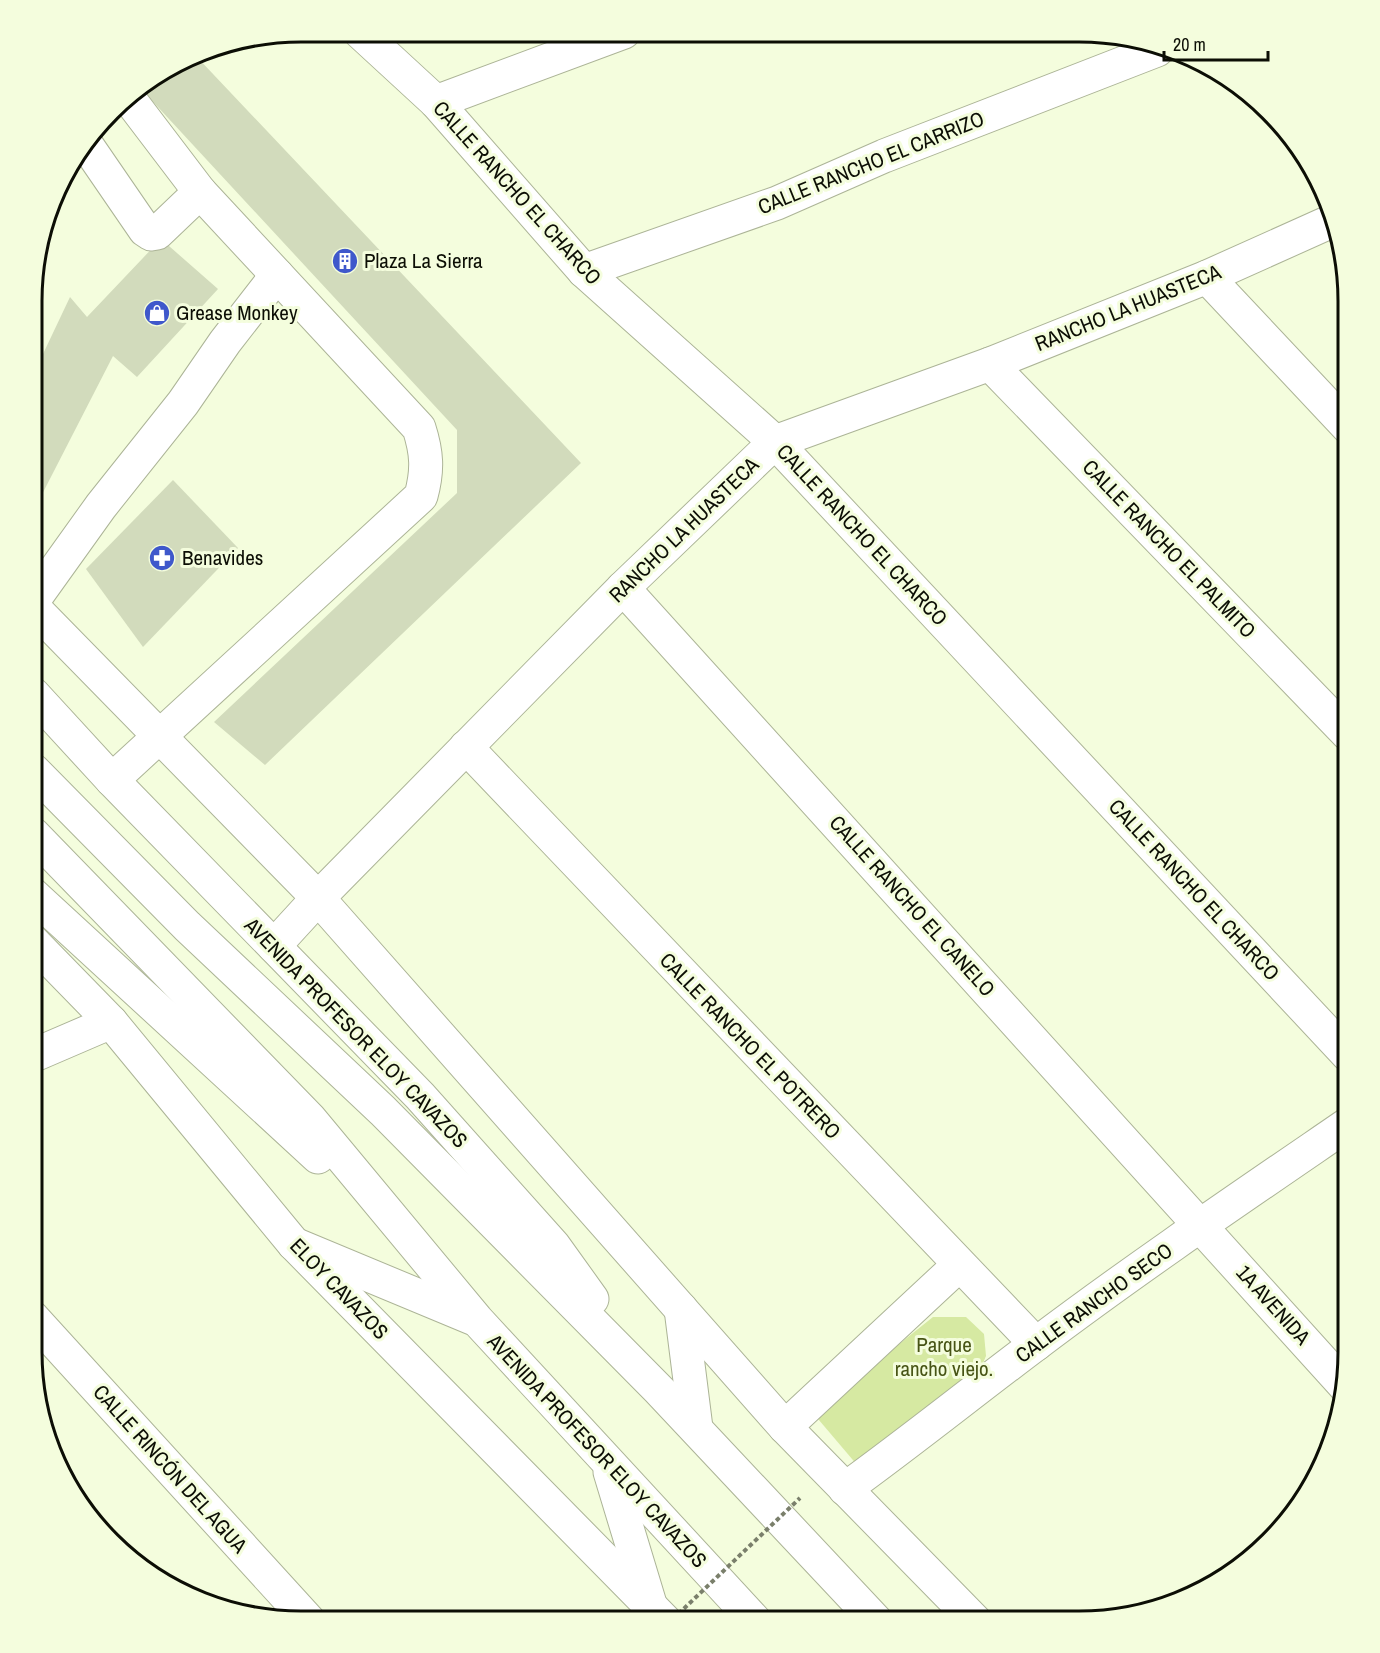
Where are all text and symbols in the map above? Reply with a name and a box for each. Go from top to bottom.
scale bar [1164,24,1268,62]
text: 20 m [1173,32,1206,57]
street label: CALLE RANCHO EL CHARCO [427,94,608,291]
street label: CALLE RANCHO EL CARRIZO [753,104,988,221]
building icon: Plaza La Sierra [330,246,360,276]
place label: Plaza La Sierra [364,246,483,275]
street label: RANCHO LA HUASTECA [1031,257,1226,358]
shop icon: Grease Monkey [142,298,172,328]
place label: Grease Monkey [176,298,298,327]
street label: CALLE RANCHO EL CHARCO [770,438,954,632]
street label: RANCHO LA HUASTECA [602,450,765,609]
street label: CALLE RANCHO EL PALMITO [1076,453,1262,644]
pharmacy icon: Benavides [147,543,177,573]
place label: Benavides [182,543,263,572]
street label: CALLE RANCHO EL CHARCO [1102,793,1286,987]
street label: CALLE RANCHO EL CANELO [823,809,1002,1003]
street label: AVENIDA PROFESOR ELOY CAVAZOS [238,910,474,1154]
street label: CALLE RANCHO EL POTRERO [653,946,847,1145]
street label: ELOY CAVAZOS [284,1232,395,1346]
street label: CALLE RANCHO SECO [1009,1236,1178,1369]
street label: 1A AVENIDA [1230,1258,1317,1351]
street label: AVENIDA PROFESOR ELOY CAVAZOS [480,1327,714,1574]
park label: Parque rancho viejo. [895,1330,993,1383]
street label: CALLE RINCÓN DEL AGUA [87,1378,254,1560]

